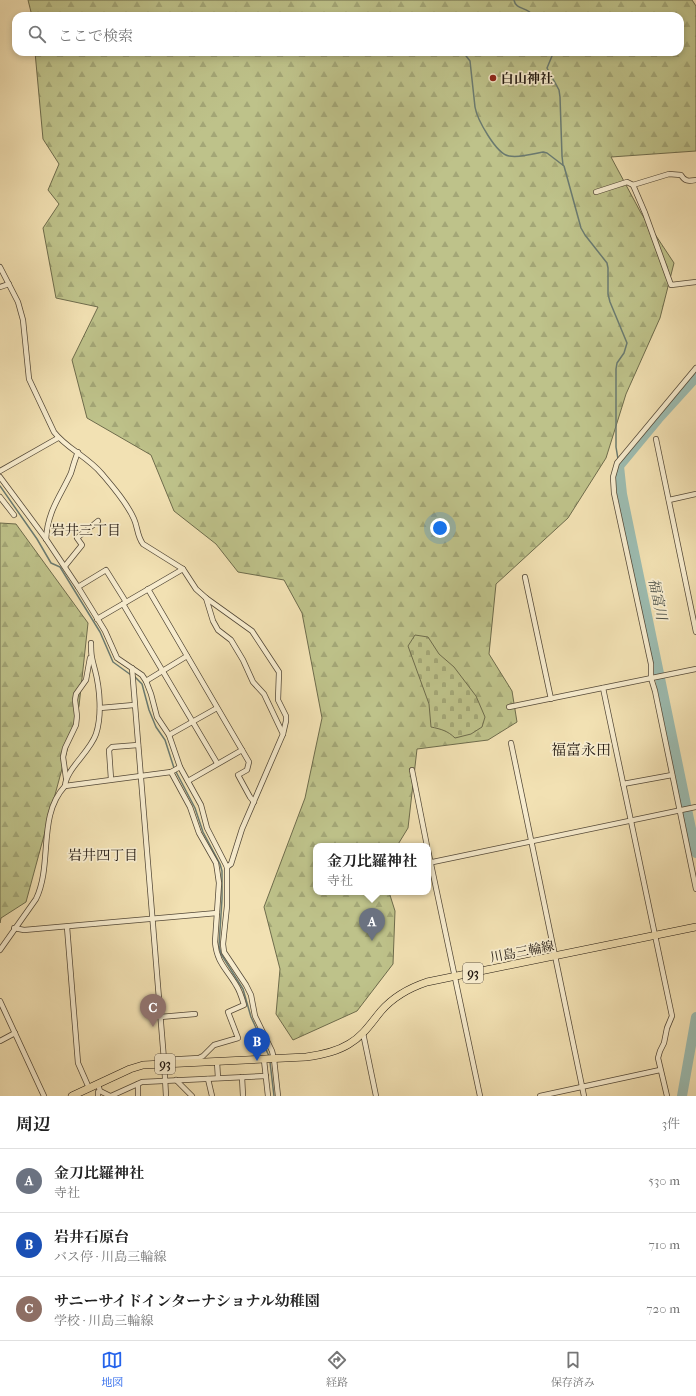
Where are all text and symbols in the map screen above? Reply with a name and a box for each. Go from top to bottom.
search box [12,12,684,56]
icon: search [26,23,48,45]
text: ここで検索 [58,27,133,45]
place label: 白山神社 [501,71,553,86]
marker: 白山神社 [488,73,498,83]
your location [430,518,450,538]
district label: 岩井三丁目 [51,522,121,539]
water label: 福富川 [645,577,671,623]
district label: 福富永田 [551,741,611,759]
popup [313,843,431,895]
district label: 岩井四丁目 [68,847,138,864]
text: 金刀比羅神社 [327,852,417,870]
text: 寺社 [327,873,353,888]
pin: A [359,908,385,941]
street label: 川島三輪線 [489,938,555,965]
road number: 93 [463,963,483,983]
pin: C [140,994,166,1027]
pin: B [244,1028,270,1061]
road number: 93 [155,1054,175,1074]
text: 周辺 [16,1114,50,1134]
text: 3件 [662,1116,680,1131]
text: 金刀比羅神社 [54,1164,144,1182]
text: A [25,1173,33,1188]
text: 530 m [648,1173,680,1188]
text: 寺社 [54,1185,80,1200]
text: 岩井石原台 [54,1228,129,1246]
text: B [25,1237,33,1252]
text: 710 m [648,1237,680,1252]
text: バス停 · 川島三輪線 [54,1249,166,1264]
text: サニーサイドインターナショナル幼稚園 [54,1292,320,1310]
text: C [25,1301,33,1316]
text: 720 m [646,1301,680,1316]
text: 学校 · 川島三輪線 [54,1313,153,1328]
tab: 地図 [101,1349,123,1389]
tab: 経路 [326,1349,348,1389]
tab: 保存済み [551,1349,595,1389]

